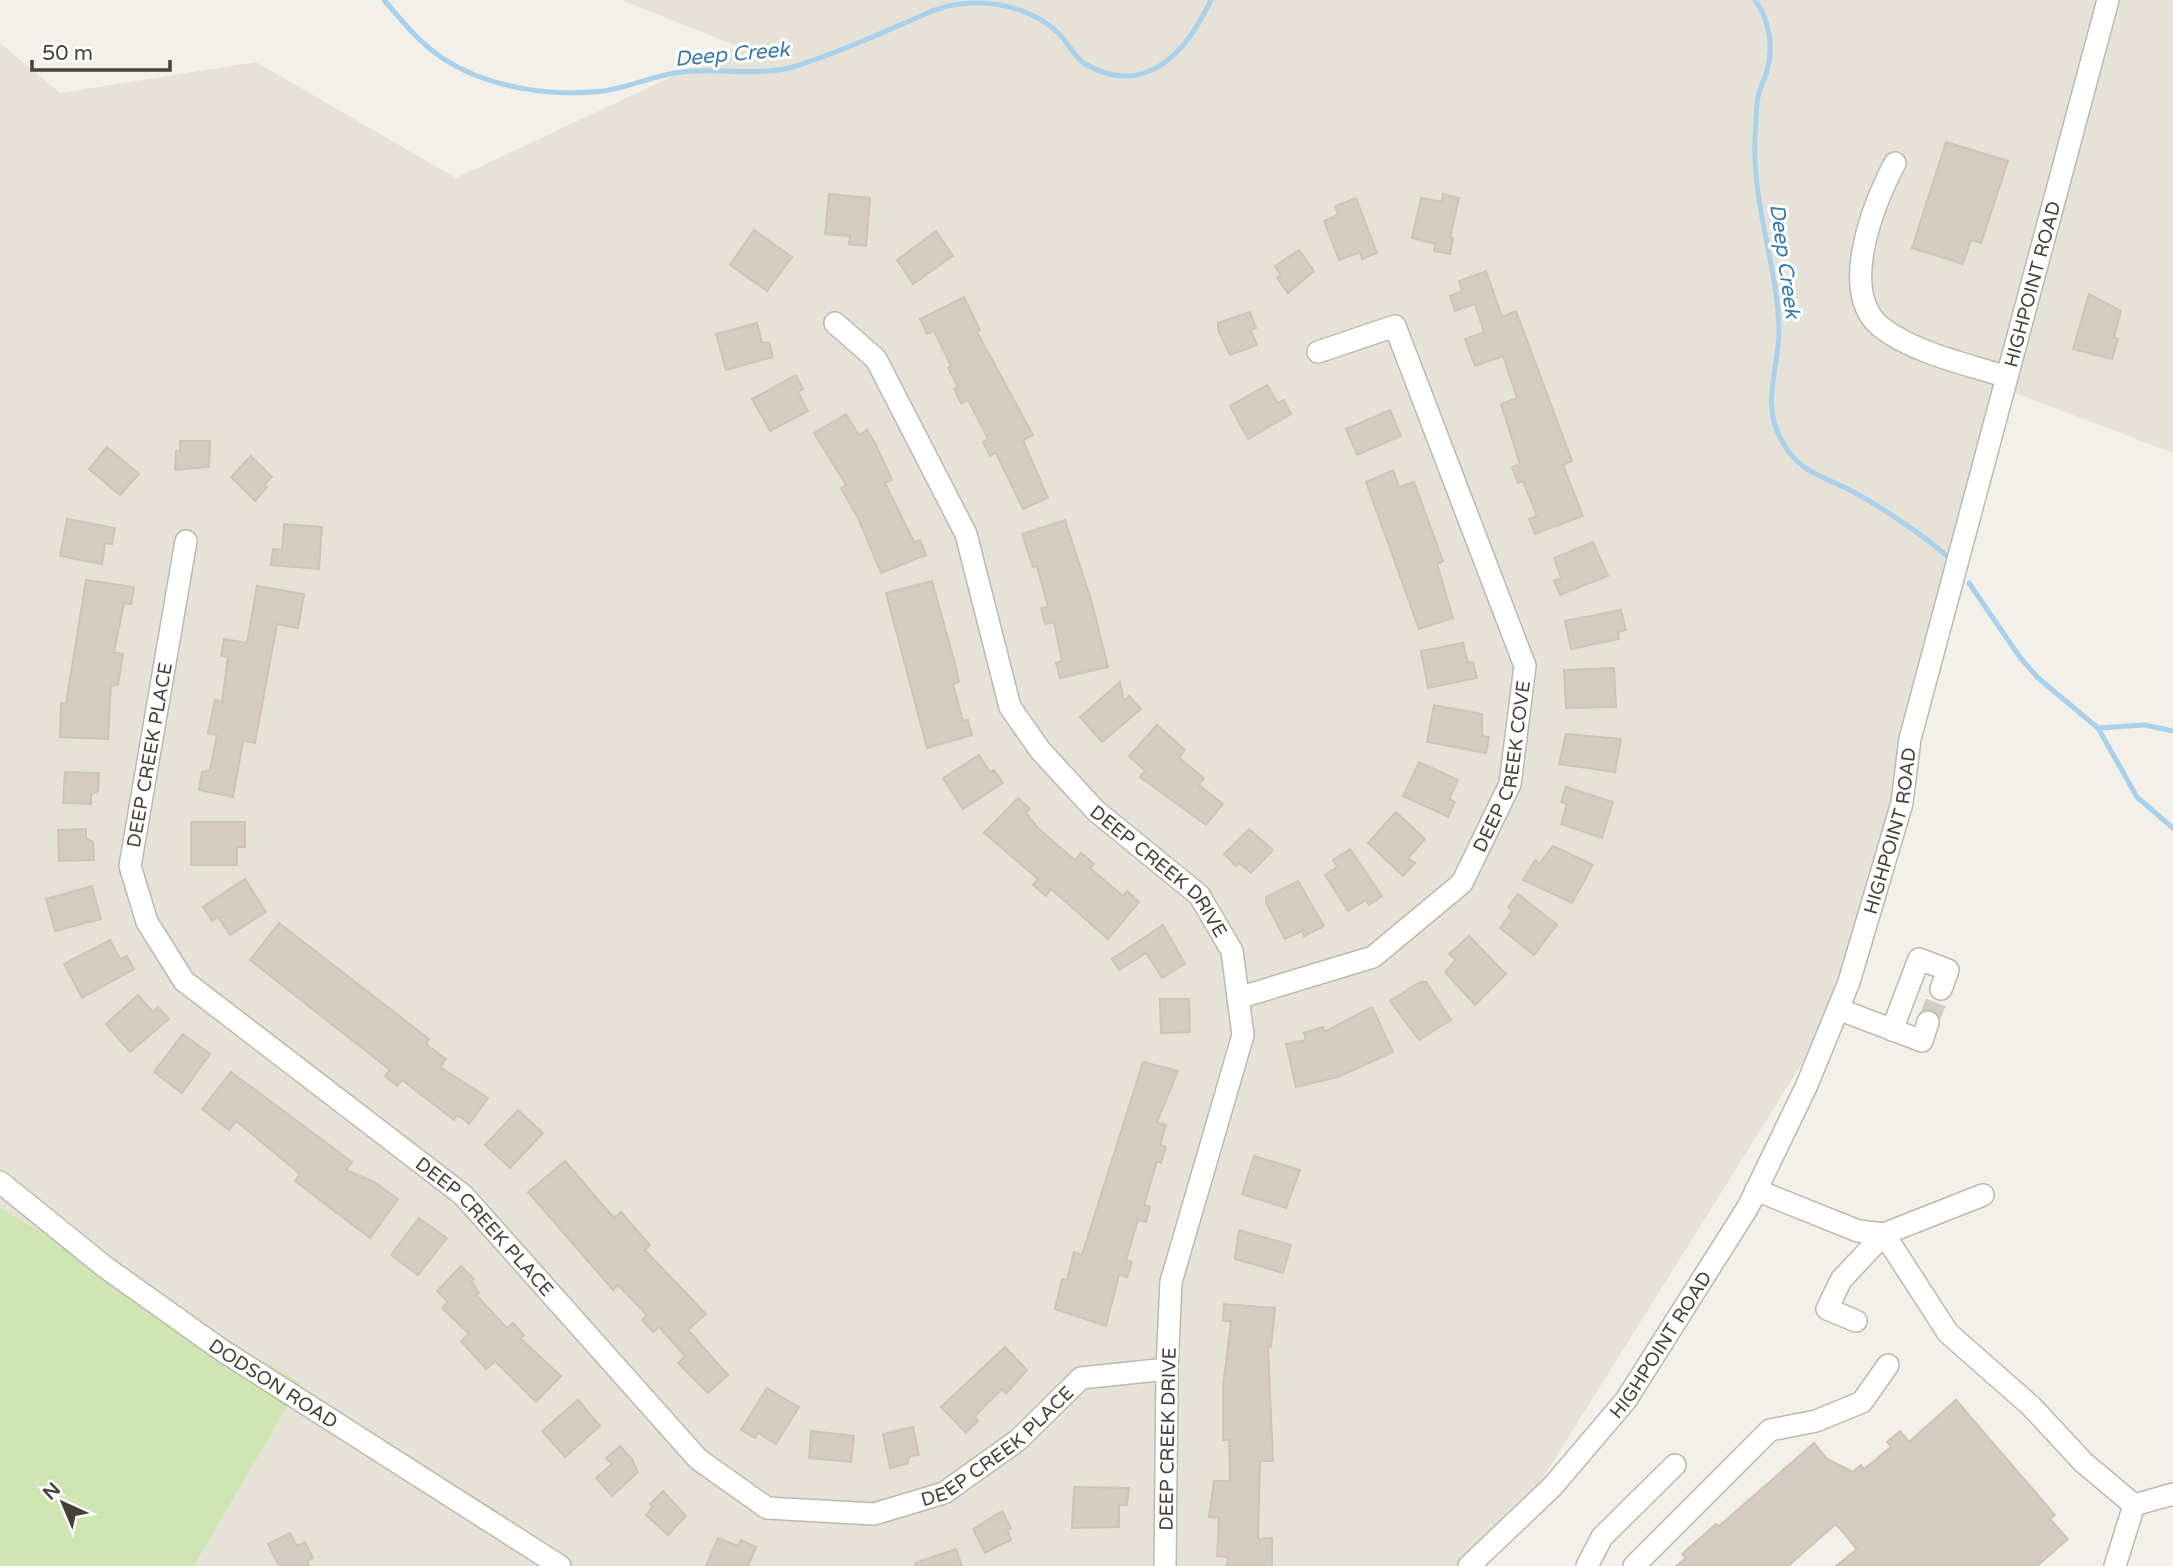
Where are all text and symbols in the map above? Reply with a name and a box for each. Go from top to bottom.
scale bar [32,28,170,72]
water label: Deep Creek [674,37,792,72]
text: 50 m [42,41,93,66]
street label: HIGHPOINT ROAD [2000,199,2066,370]
water label: Deep Creek [1764,202,1805,321]
street label: DEEP CREEK PLACE [123,661,177,849]
street label: DEEP CREEK COVE [1469,679,1535,856]
street label: HIGHPOINT ROAD [1860,746,1921,917]
street label: DEEP CREEK DRIVE [1085,801,1231,941]
street label: DEEP CREEK PLACE [411,1153,558,1301]
street label: HIGHPOINT ROAD [1605,1267,1717,1423]
street label: DODSON ROAD [204,1335,342,1433]
street label: DEEP CREEK DRIVE [1155,1347,1181,1531]
street label: DEEP CREEK PLACE [918,1382,1078,1511]
north arrow [28,1468,98,1538]
text: N [39,1478,65,1505]

